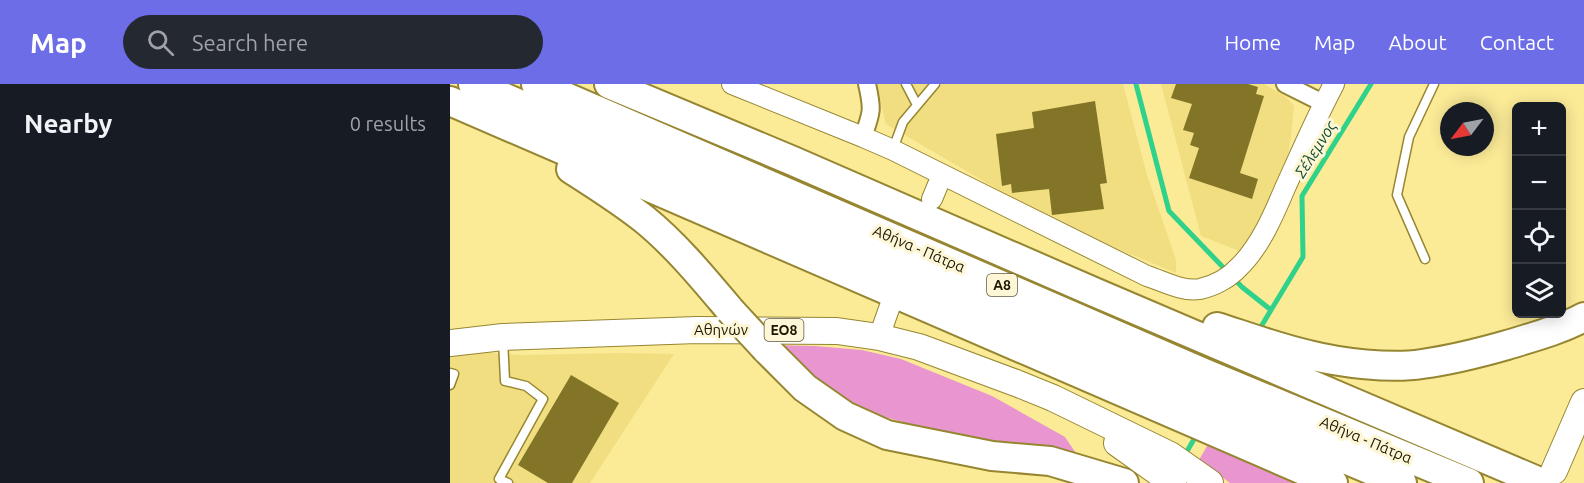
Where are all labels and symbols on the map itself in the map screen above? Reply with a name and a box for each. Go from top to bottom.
north arrow [1440,102,1494,156]
water label: Σέλεμνος [1290,116,1341,182]
street label: Αθήνα - Πάτρα [871,222,968,276]
road number: Α8 [987,274,1017,296]
road number: ΕΟ8 [764,319,804,341]
street label: Αθηνών [694,321,748,338]
street label: Αθήνα - Πάτρα [1318,413,1415,467]

